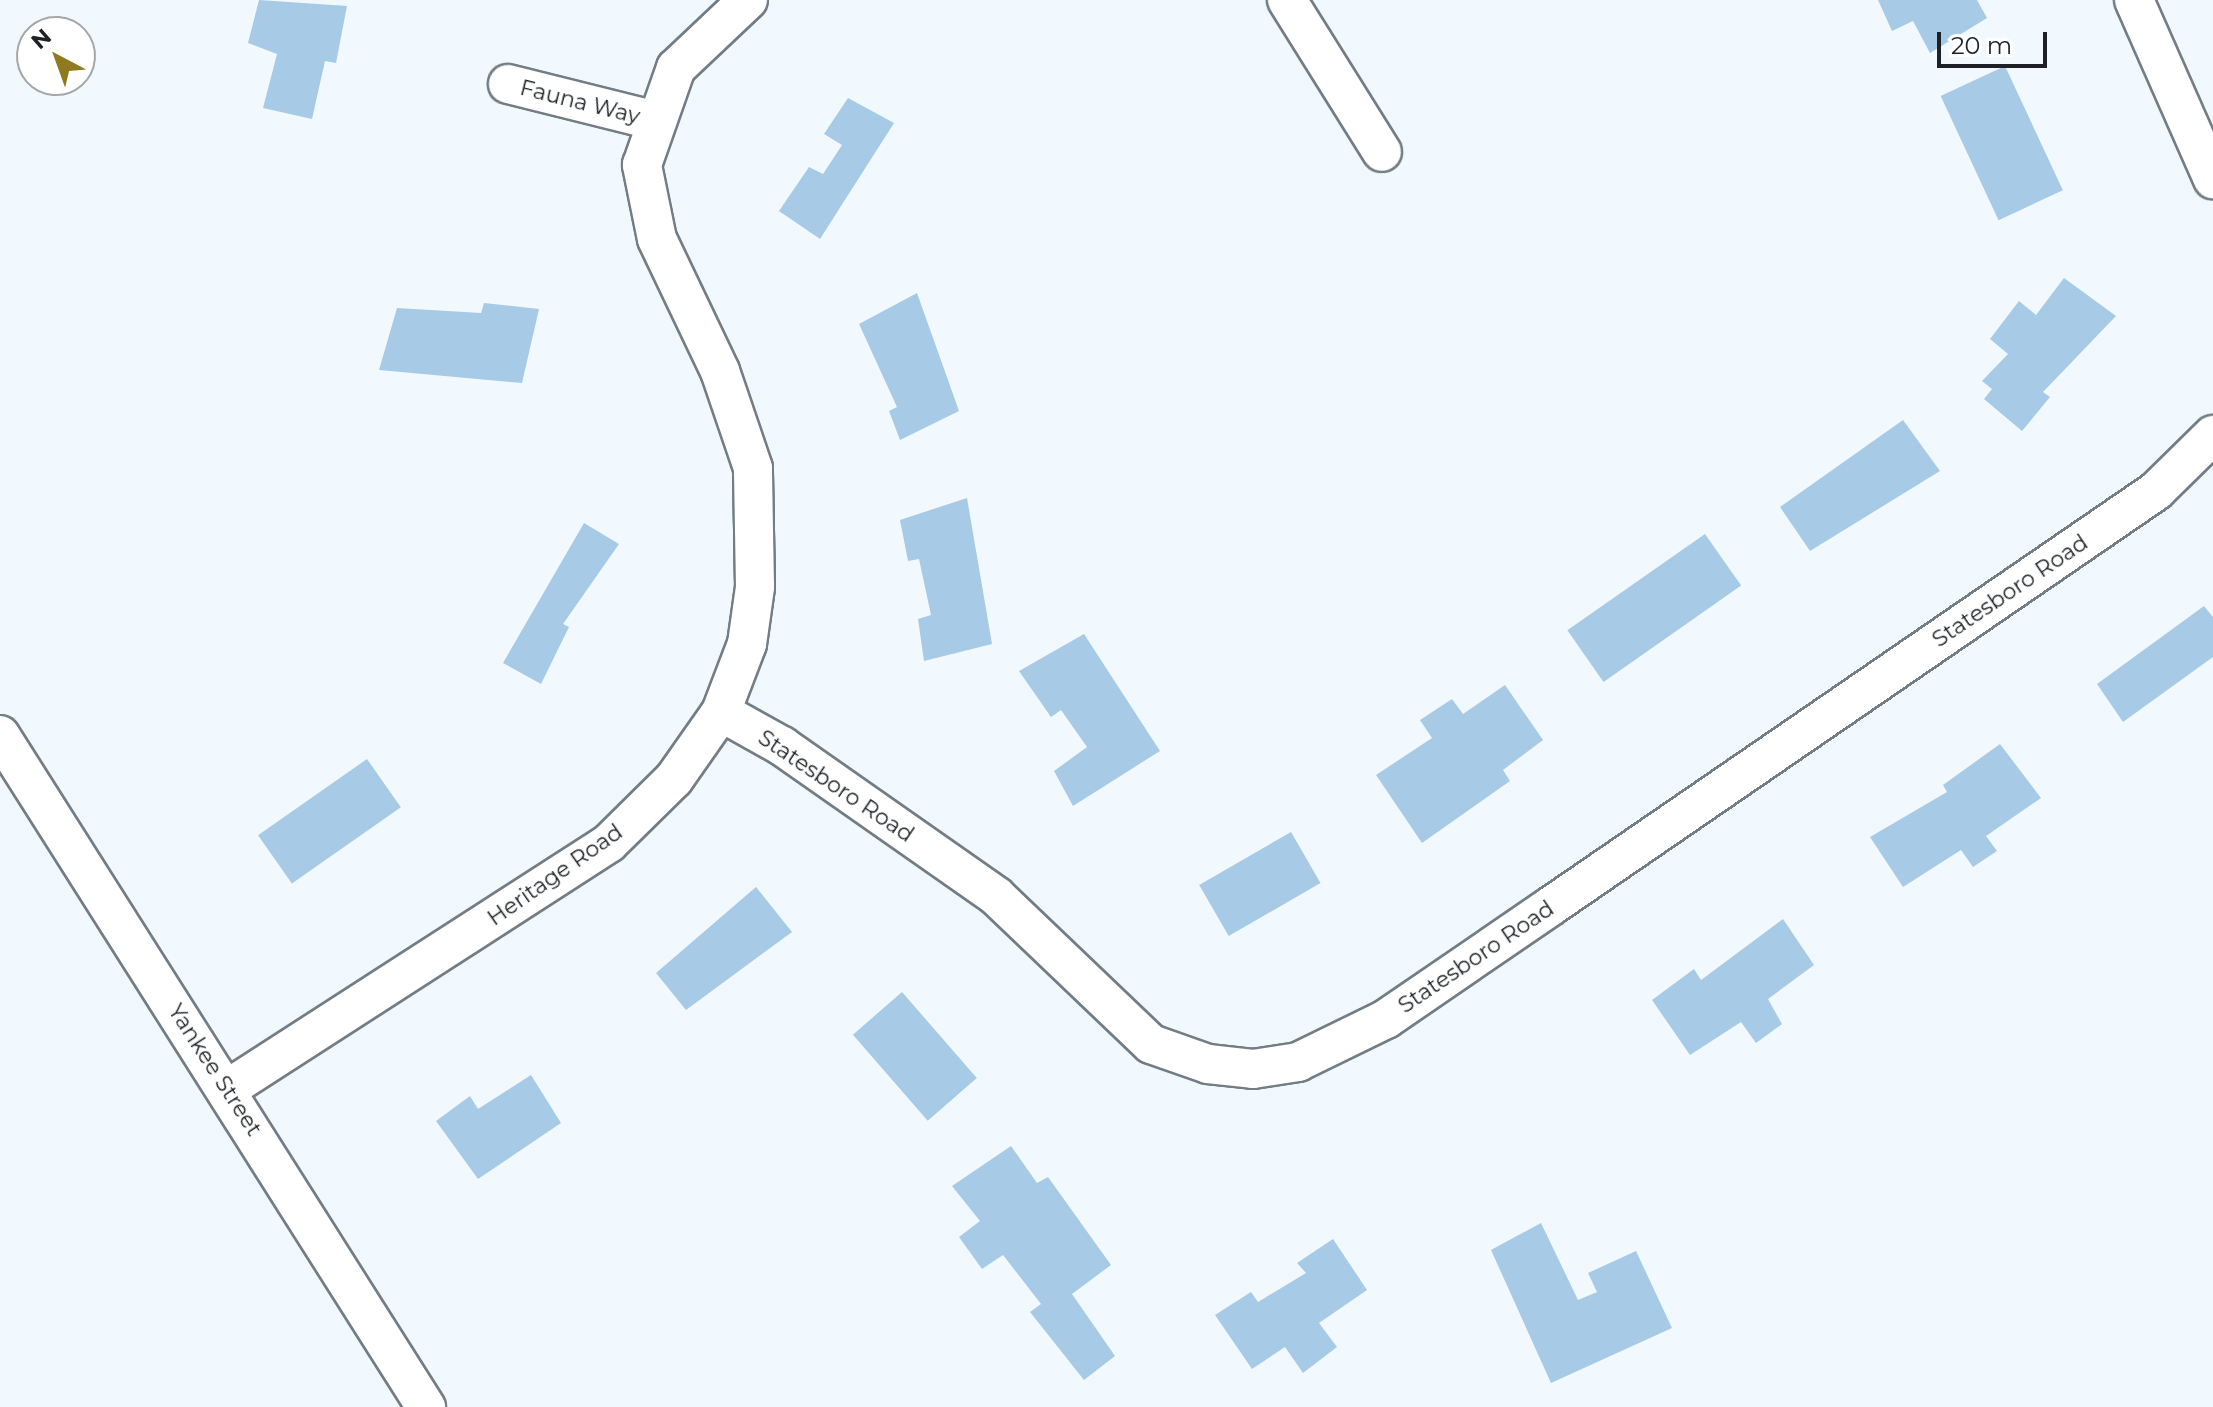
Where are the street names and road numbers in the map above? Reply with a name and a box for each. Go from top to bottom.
street label: Fauna Way [517,74,643,130]
street label: Statesboro Road [1927,529,2093,653]
street label: Statesboro Road [753,724,919,848]
street label: Heritage Road [482,819,628,931]
street label: Statesboro Road [1393,895,1559,1019]
street label: Yankee Street [163,999,267,1141]

